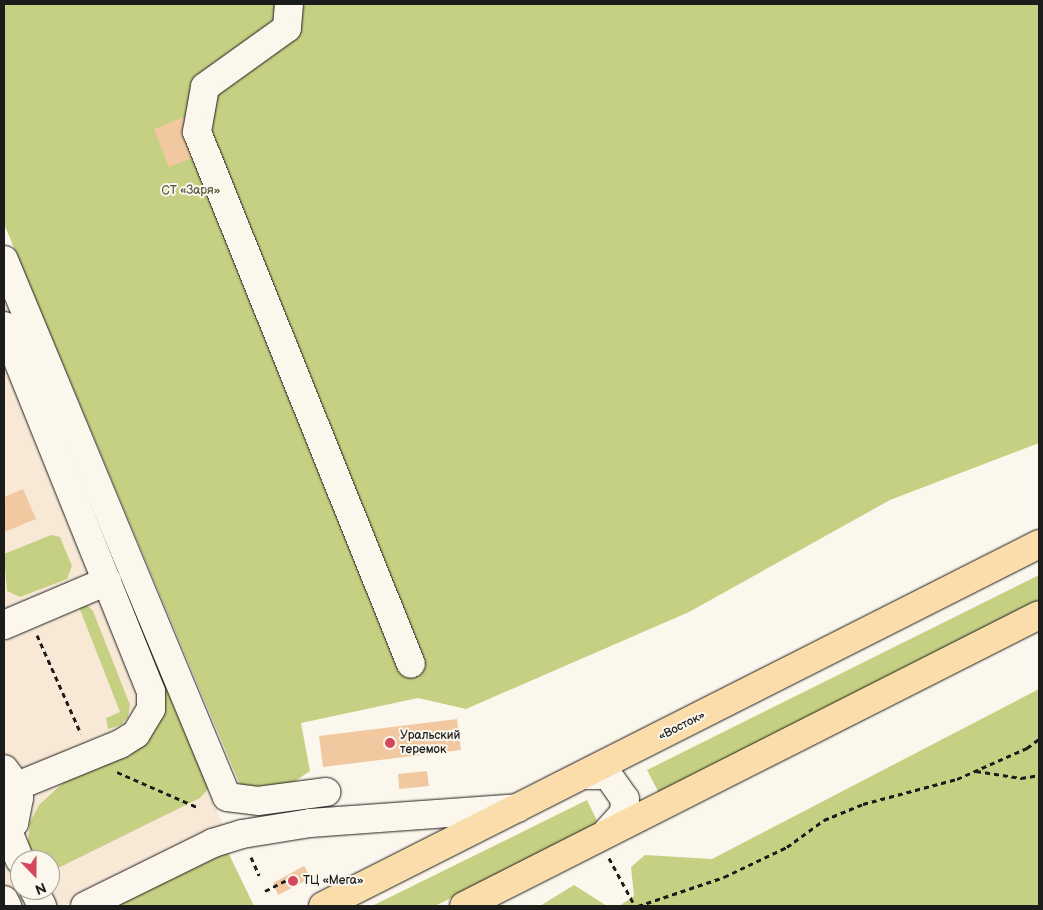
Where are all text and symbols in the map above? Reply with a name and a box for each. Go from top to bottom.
park label: СТ «Заря» [162,184,220,198]
street label: «Восток» [656,708,708,744]
place label: Уральский теремок [400,729,460,757]
marker: Уральский теремок [384,737,396,749]
north arrow [10,850,60,900]
place label: ТЦ «Мега» [303,874,364,888]
marker: ТЦ «Мега» [287,875,299,887]
text: N [32,879,48,898]

